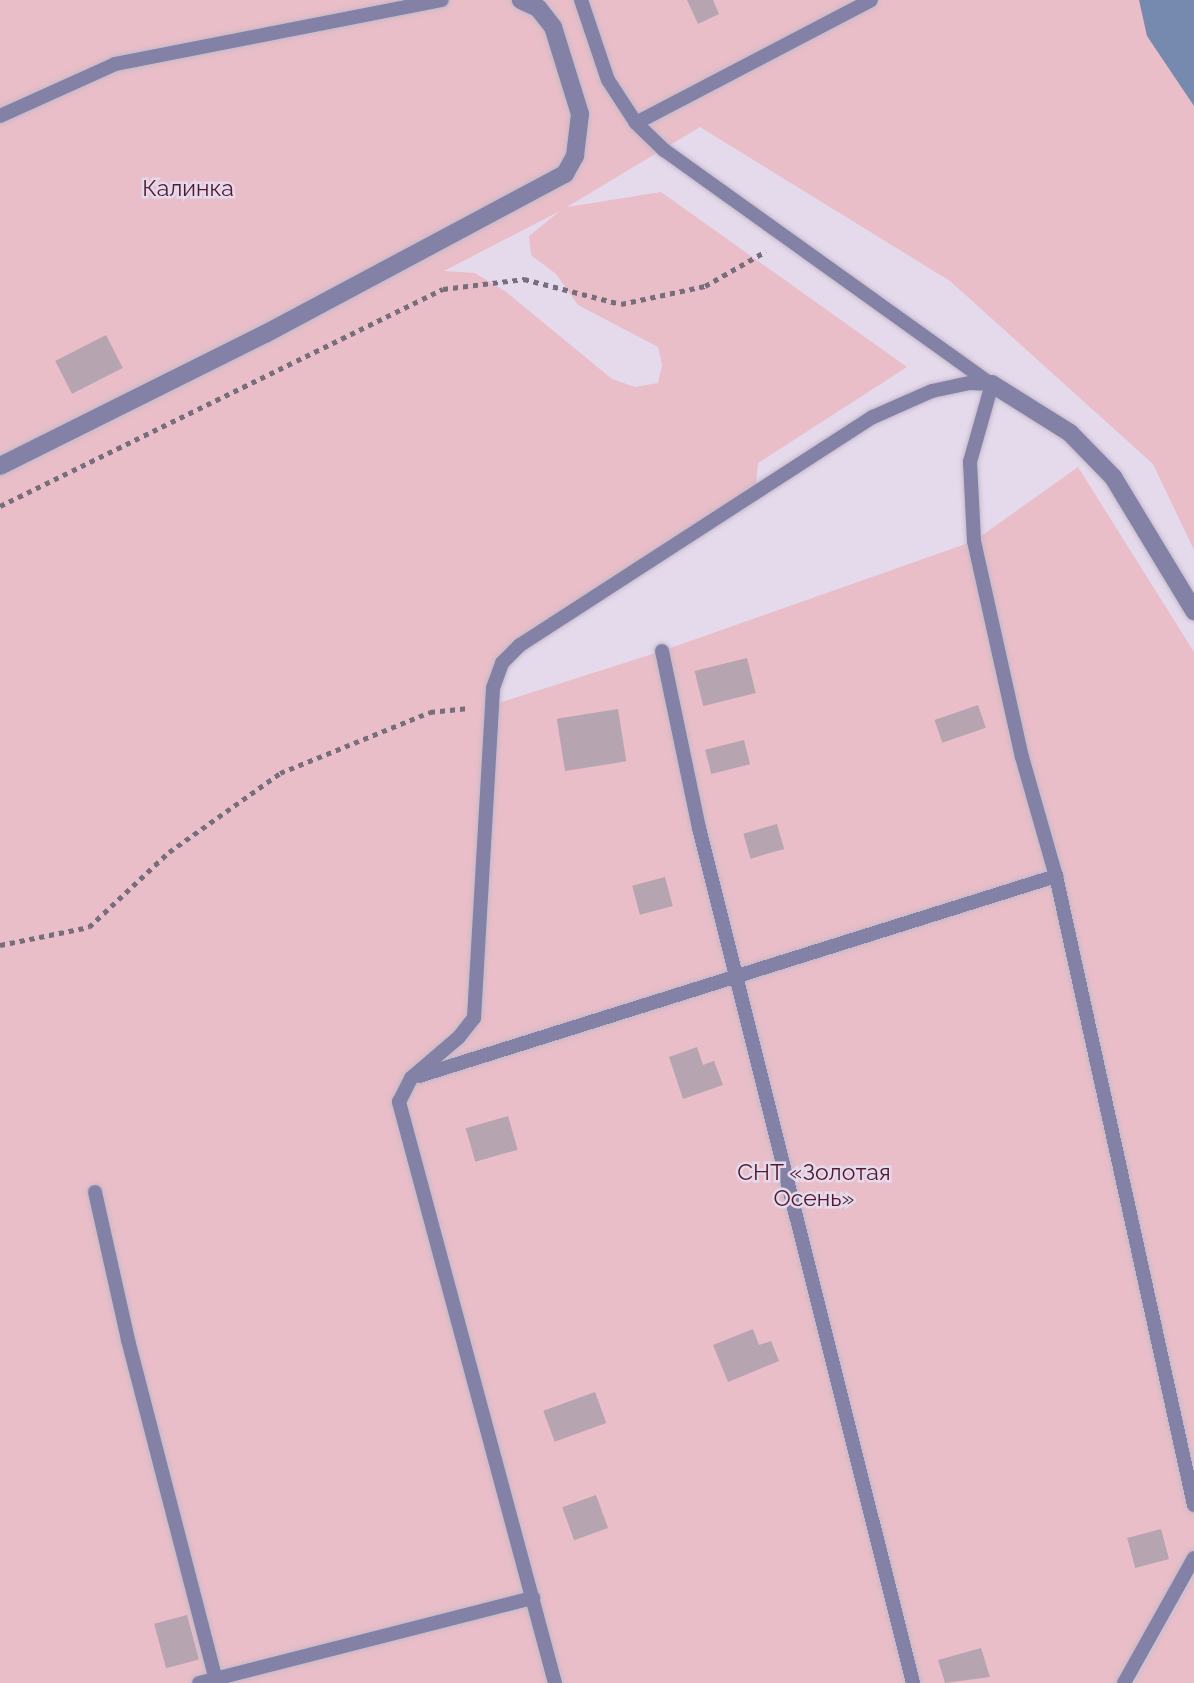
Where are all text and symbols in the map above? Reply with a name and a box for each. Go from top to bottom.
park label: Калинка [142,174,234,202]
park label: СНТ «Золотая Осень» [737,1158,891,1212]

